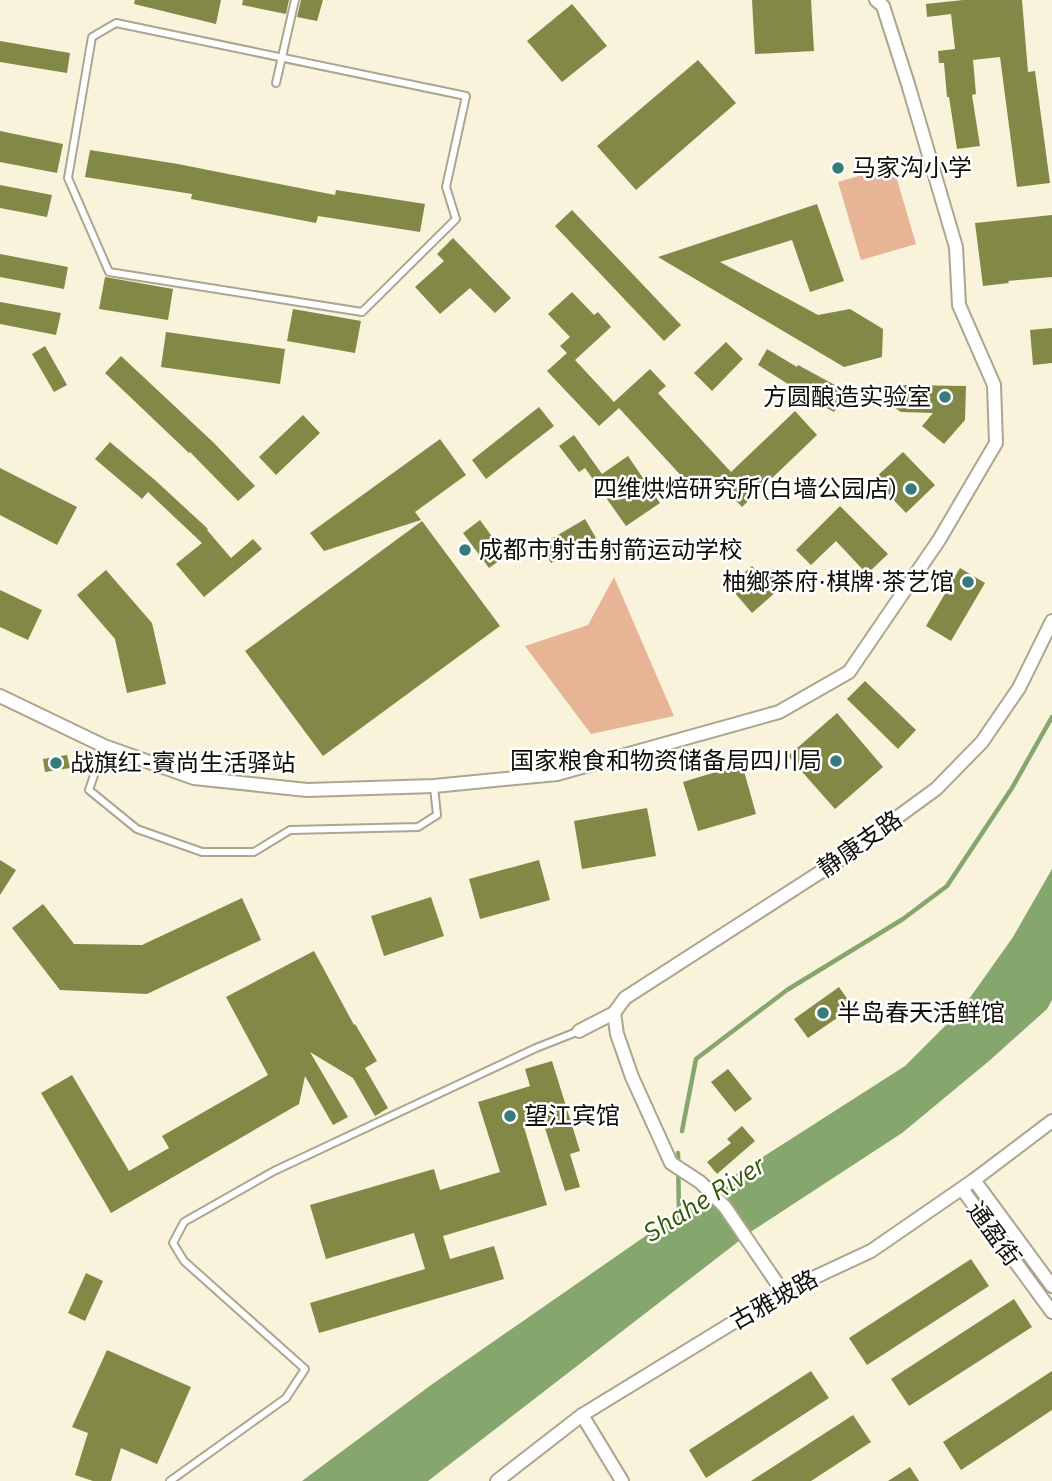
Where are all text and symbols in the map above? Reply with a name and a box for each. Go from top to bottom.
place label: 马家沟小学 [852,151,972,183]
marker: 马家沟小学 [830,160,846,176]
place label: 方圆酿造实验室 [763,380,931,412]
marker: 方圆酿造实验室 [937,389,953,405]
place label: 四维烘焙研究所(白墙公园店) [593,472,897,504]
marker: 四维烘焙研究所(白墙公园店) [903,481,919,497]
place label: 成都市射击射箭运动学校 [479,533,743,565]
marker: 成都市射击射箭运动学校 [457,542,473,558]
place label: 柚鄉茶府·棋牌·茶艺馆 [722,565,954,597]
marker: 柚鄉茶府·棋牌·茶艺馆 [960,574,976,590]
place label: 国家粮食和物资储备局四川局 [510,744,822,776]
place label: 战旗红-賨尚生活驿站 [70,746,296,778]
marker: 国家粮食和物资储备局四川局 [828,753,844,769]
marker: 战旗红-賨尚生活驿站 [48,755,64,771]
street label: 静康支路 [811,803,908,884]
place label: 半岛春天活鲜馆 [837,996,1005,1028]
marker: 半岛春天活鲜馆 [815,1005,831,1021]
place label: 望江宾馆 [524,1099,620,1131]
marker: 望江宾馆 [502,1108,518,1124]
water label: Shahe River [636,1147,772,1249]
street label: 通盈街 [961,1195,1029,1272]
street label: 古雅坡路 [724,1262,823,1336]

